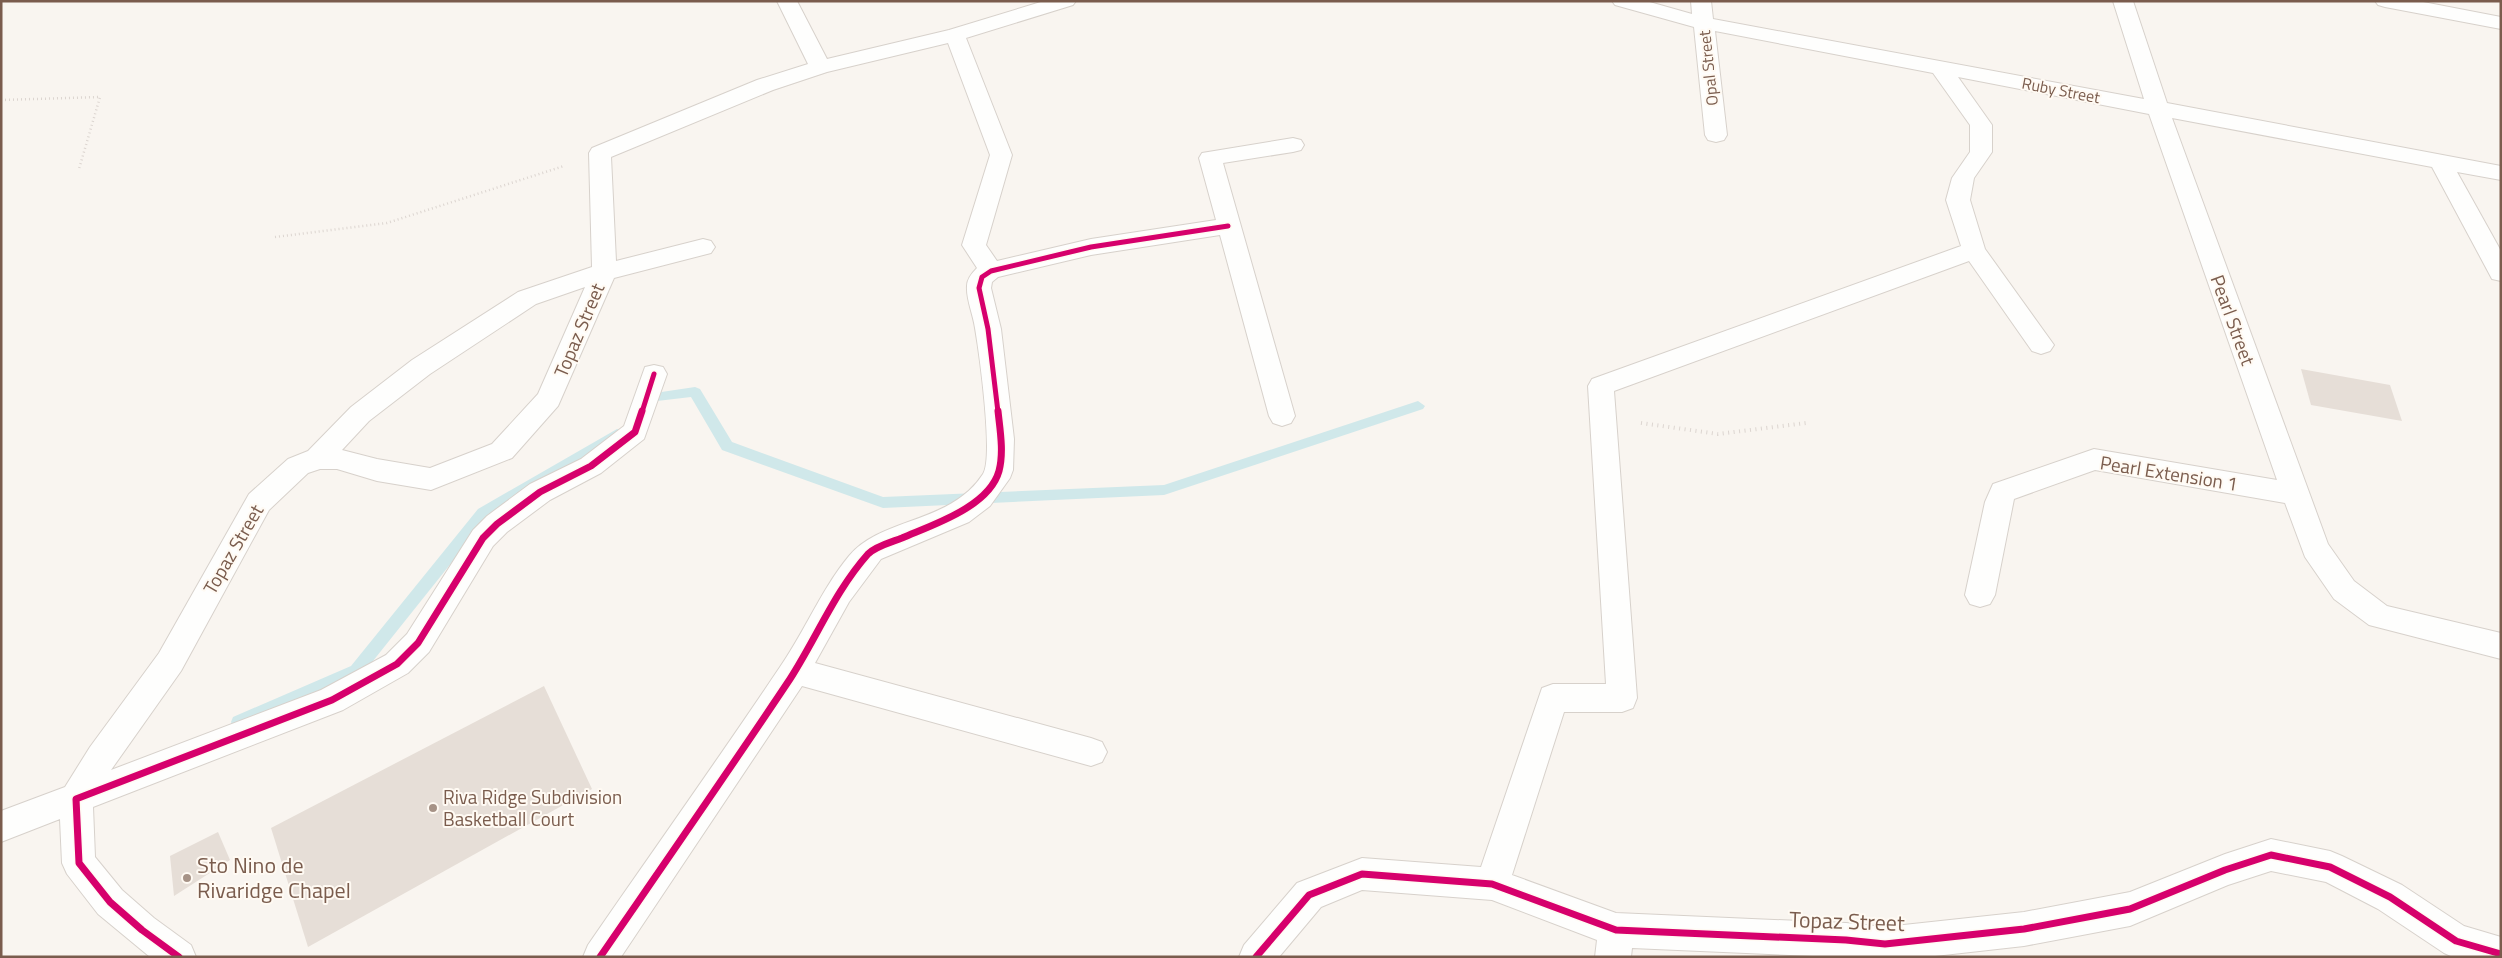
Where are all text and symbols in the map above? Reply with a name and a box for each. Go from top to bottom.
street label: Opal Street [1692,29,1724,107]
street label: Ruby Street [2020,71,2102,109]
street label: Pearl Street [2204,270,2263,369]
street label: Topaz Street [546,278,611,381]
street label: Pearl Extension 1 [2098,447,2240,498]
street label: Topaz Street [195,498,270,599]
place label: Riva Ridge Subdivision Basketball Court [443,782,622,833]
marker: Riva Ridge Subdivision Basketball Court [427,802,439,814]
place label: Sto Nino de Rivaridge Chapel [197,848,351,907]
marker: Sto Nino de Rivaridge Chapel [181,872,193,884]
street label: Topaz Street [1789,902,1906,940]

